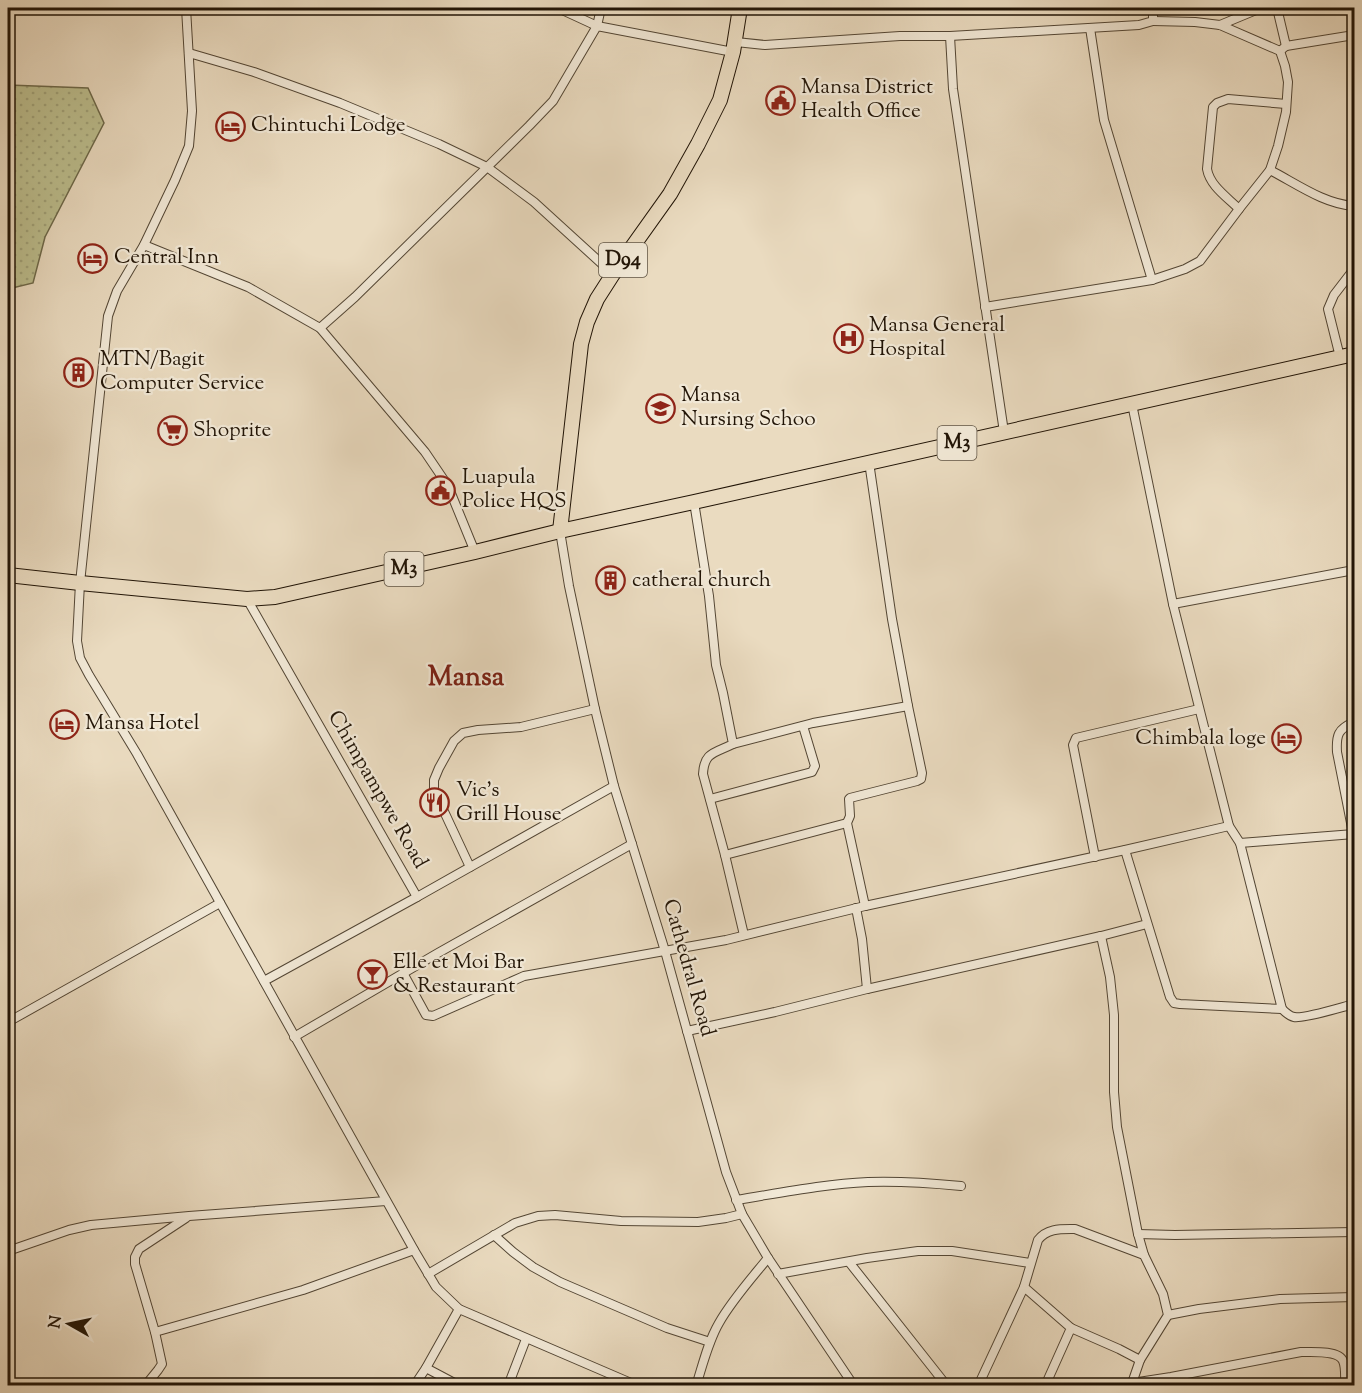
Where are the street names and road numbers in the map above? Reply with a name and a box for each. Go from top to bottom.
road number: D94 [599,243,647,277]
road number: M3 [938,426,976,460]
road number: M3 [384,552,424,586]
street label: Chimpampwe Road [319,705,435,875]
street label: Cathedral Road [654,896,722,1040]

